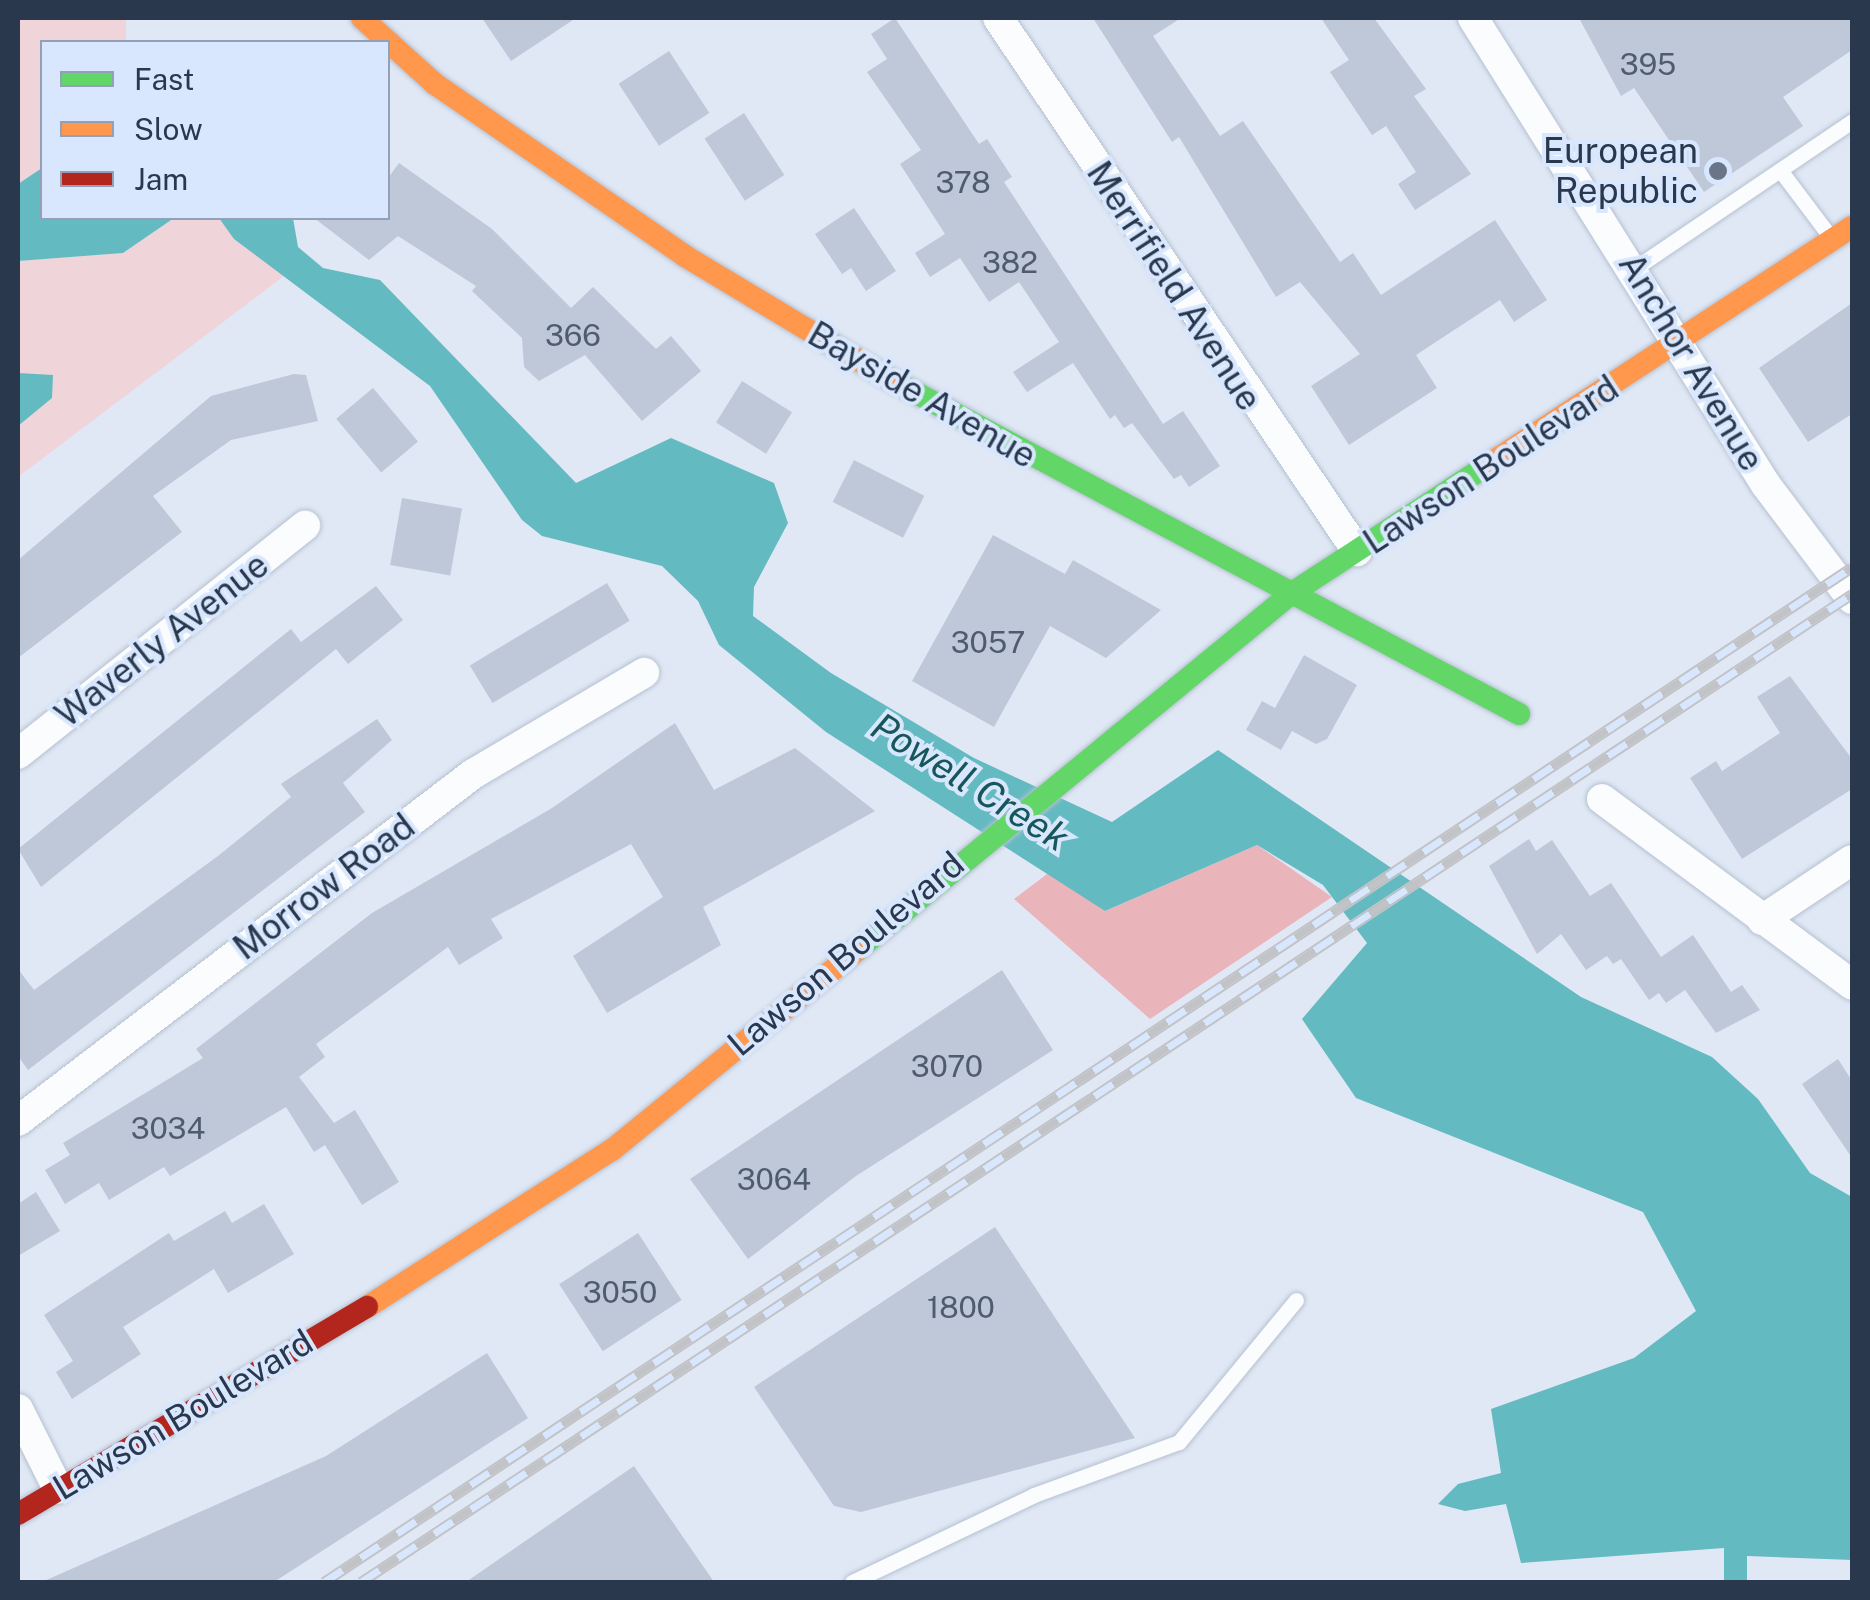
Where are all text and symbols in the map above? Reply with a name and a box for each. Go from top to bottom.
legend [40,40,390,220]
house number: 395 [1620,46,1676,82]
text: Fast [134,61,194,97]
text: Slow [134,111,203,147]
place label: European Republic [1543,130,1698,212]
street label: Merrifield Avenue [1078,154,1270,418]
marker: European Republic [1707,160,1729,182]
text: Jam [134,161,188,197]
house number: 378 [935,164,991,200]
house number: 382 [982,244,1038,280]
street label: Anchor Avenue [1610,246,1772,478]
street label: Bayside Avenue [800,313,1044,477]
house number: 366 [545,317,601,353]
street label: Lawson Boulevard [1356,367,1626,563]
street label: Waverly Avenue [47,544,277,736]
house number: 3057 [951,624,1025,660]
water label: Powell Creek [863,703,1077,861]
street label: Morrow Road [225,805,423,969]
street label: Lawson Boulevard [719,843,973,1065]
house number: 3070 [911,1048,983,1084]
house number: 3034 [131,1110,205,1146]
house number: 3064 [737,1161,811,1197]
house number: 3050 [583,1274,657,1310]
house number: 1800 [927,1289,995,1325]
street label: Lawson Boulevard [46,1321,320,1509]

